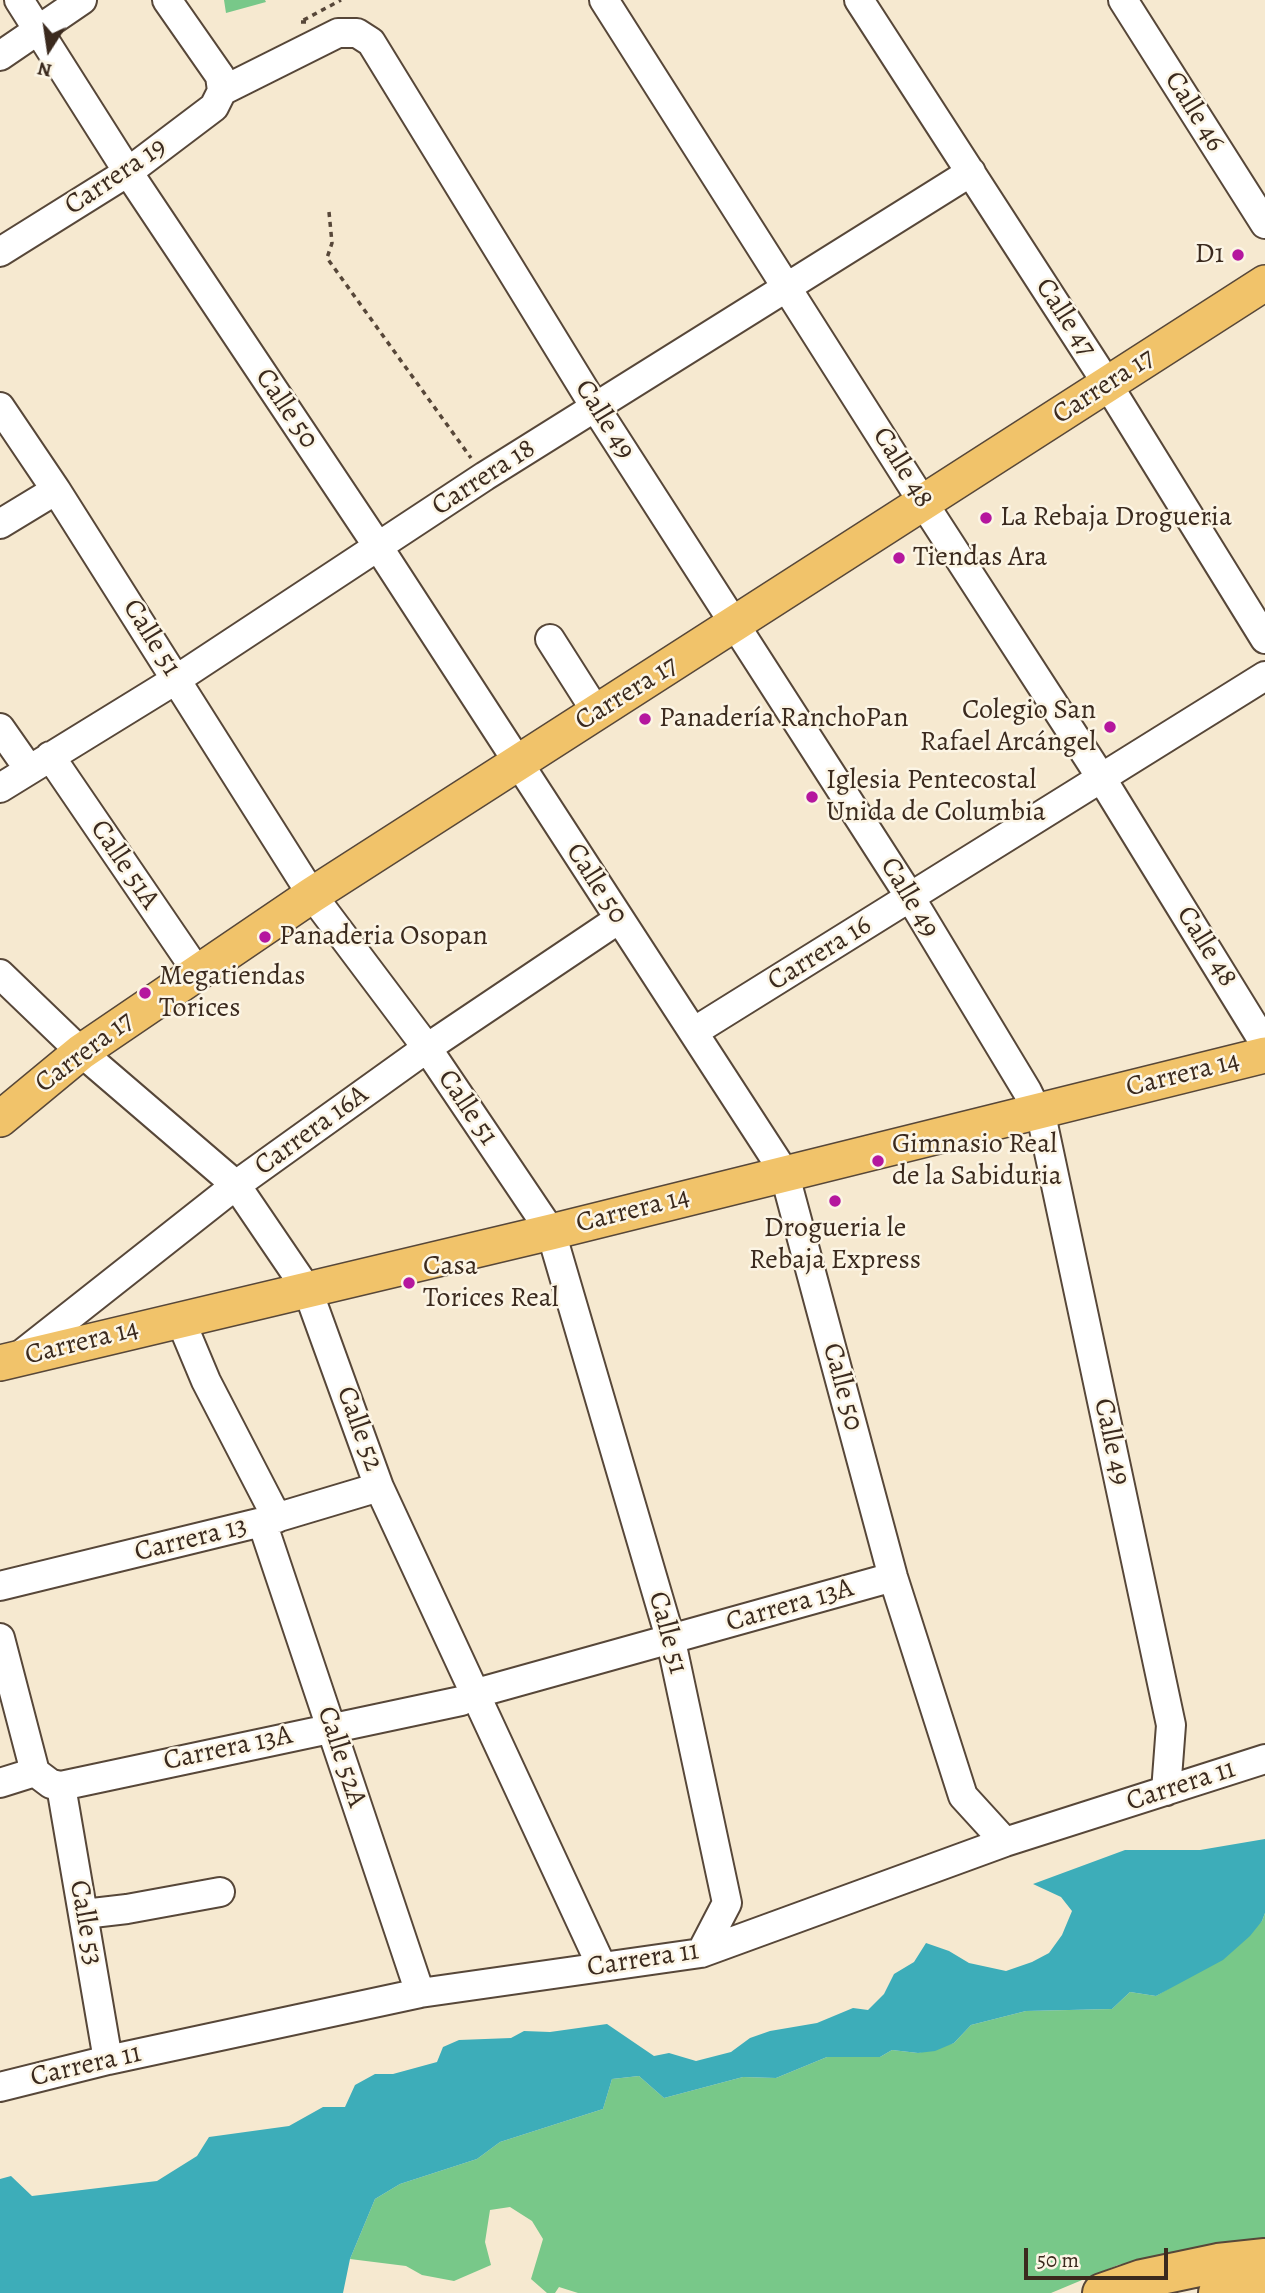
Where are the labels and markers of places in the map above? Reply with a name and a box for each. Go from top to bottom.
place label: D1 [1195,238,1224,272]
marker: D1 [1230,247,1246,263]
place label: La Rebaja Drogueria [1000,501,1232,535]
marker: La Rebaja Drogueria [978,510,994,526]
place label: Tiendas Ara [913,541,1047,575]
marker: Tiendas Ara [891,550,907,566]
place label: Colegio San Rafael Arcángel [920,694,1096,760]
place label: Panadería RanchoPan [659,702,909,736]
marker: Panadería RanchoPan [637,711,653,727]
marker: Colegio San Rafael Arcángel [1102,719,1118,735]
place label: Iglesia Pentecostal Unida de Columbia [826,764,1046,830]
marker: Iglesia Pentecostal Unida de Columbia [804,789,820,805]
place label: Panaderia Osopan [279,920,488,954]
marker: Panaderia Osopan [257,929,273,945]
place label: Megatiendas Torices [159,960,305,1026]
marker: Megatiendas Torices [137,985,153,1001]
place label: Gimnasio Real de la Sabiduria [892,1128,1062,1194]
marker: Gimnasio Real de la Sabiduria [870,1153,886,1169]
marker: Drogueria le Rebaja Express [827,1193,843,1209]
place label: Drogueria le Rebaja Express [749,1212,921,1278]
place label: Casa Torices Real [423,1250,559,1316]
marker: Casa Torices Real [401,1275,417,1291]

